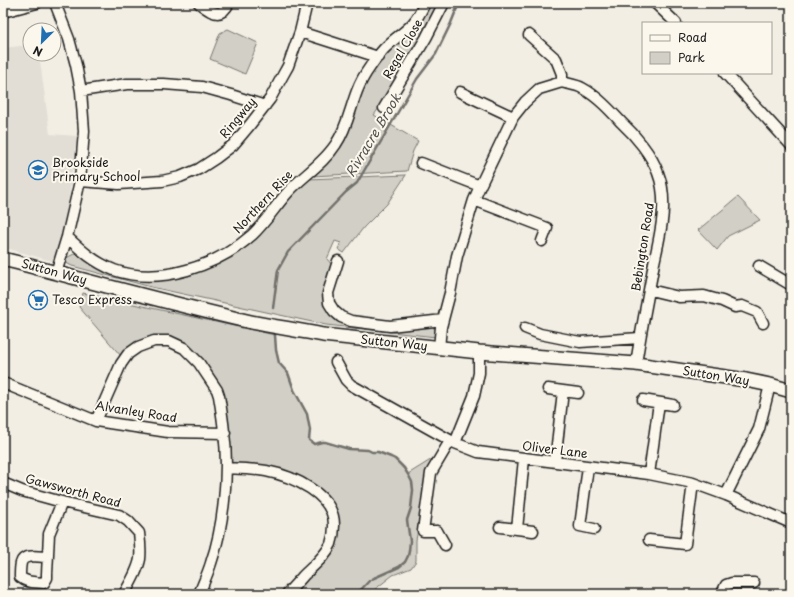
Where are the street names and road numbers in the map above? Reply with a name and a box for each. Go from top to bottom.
street label: Regal Close [378,15,426,82]
street label: Ringway [215,93,260,142]
street label: Northern Rise [228,166,296,237]
street label: Bebington Road [626,201,658,293]
street label: Sutton Way [19,254,89,288]
street label: Sutton Way [360,330,429,354]
street label: Sutton Way [681,361,751,389]
street label: Alvanley Road [94,396,178,426]
street label: Oliver Lane [521,436,589,462]
street label: Gawsworth Road [23,469,123,511]

